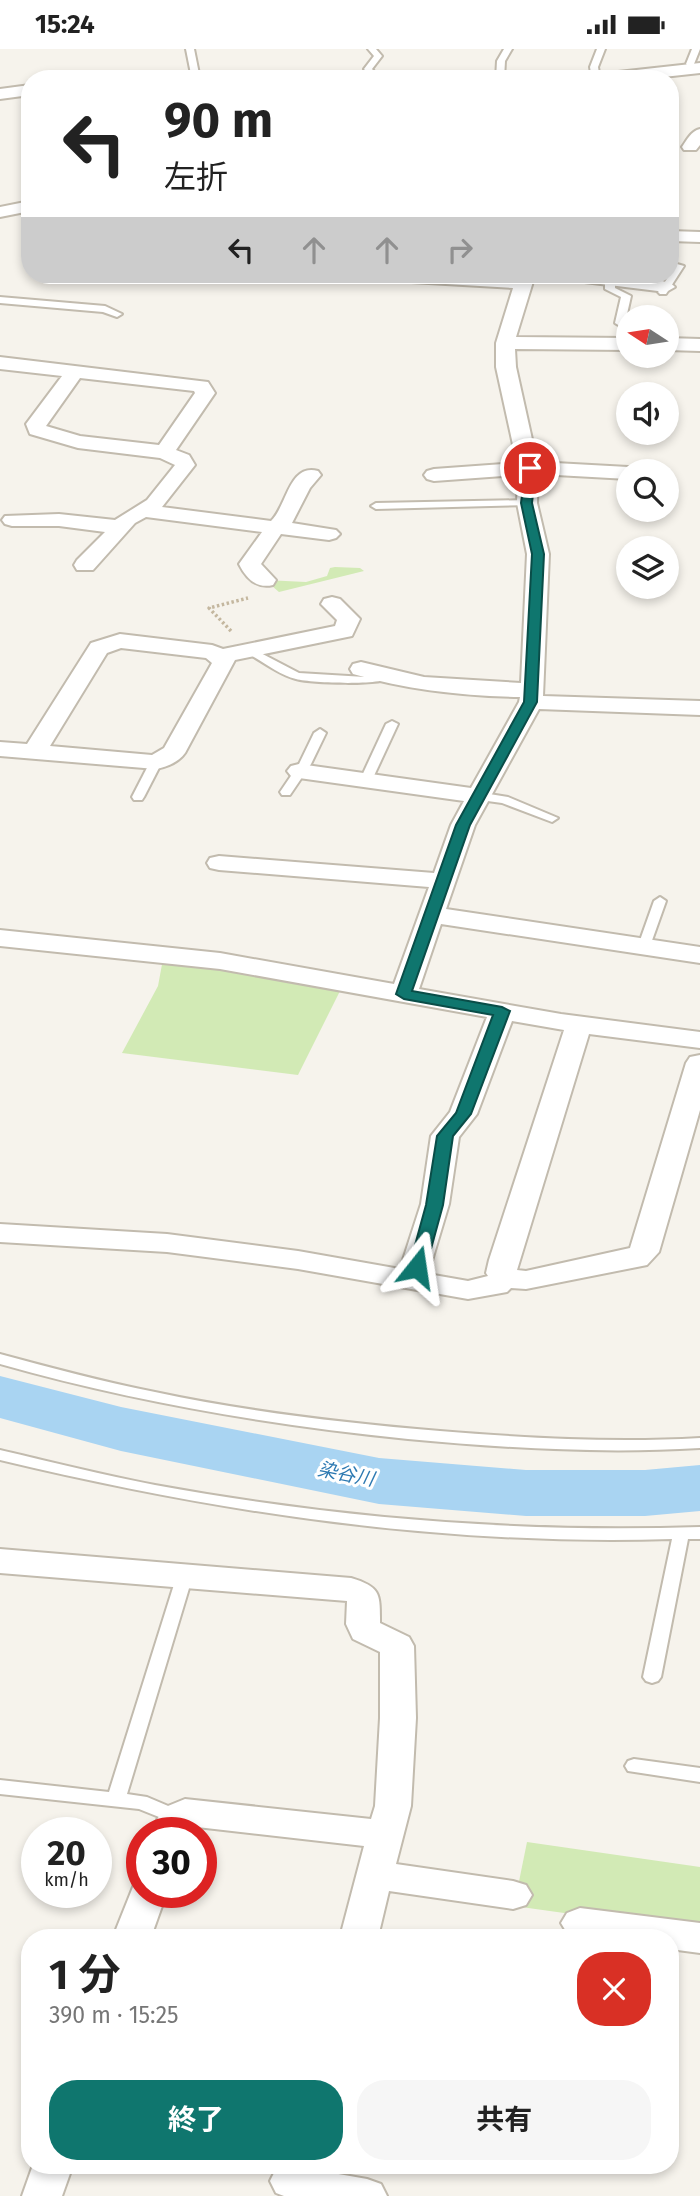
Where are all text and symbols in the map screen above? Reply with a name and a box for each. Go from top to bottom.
text: 15:24 [35,9,95,40]
text: 90 m [164,91,273,150]
icon: left [49,98,140,189]
text: 左折 [164,158,228,196]
icon: left [222,231,260,269]
icon: ahead [295,231,333,269]
icon: ahead [368,231,406,269]
icon: right [441,231,479,269]
north arrow [616,305,679,367]
map controls [616,305,679,599]
button: sound [616,382,679,445]
pin [500,438,560,498]
icon: arrive [511,449,549,487]
button: search [616,459,679,522]
button: layers [616,536,679,599]
position arrow [380,1230,454,1304]
water label: 染谷川 [316,1457,378,1491]
speed limit sign: 30 [126,1817,217,1908]
text: 20 [47,1832,86,1874]
text: km/h [44,1869,89,1891]
text: 1 分 [49,1950,120,2000]
button: close [577,1952,651,2026]
text: 390 m · 15:25 [49,2001,179,2029]
button: 終了 [49,2080,343,2160]
button: 共有 [357,2080,651,2160]

